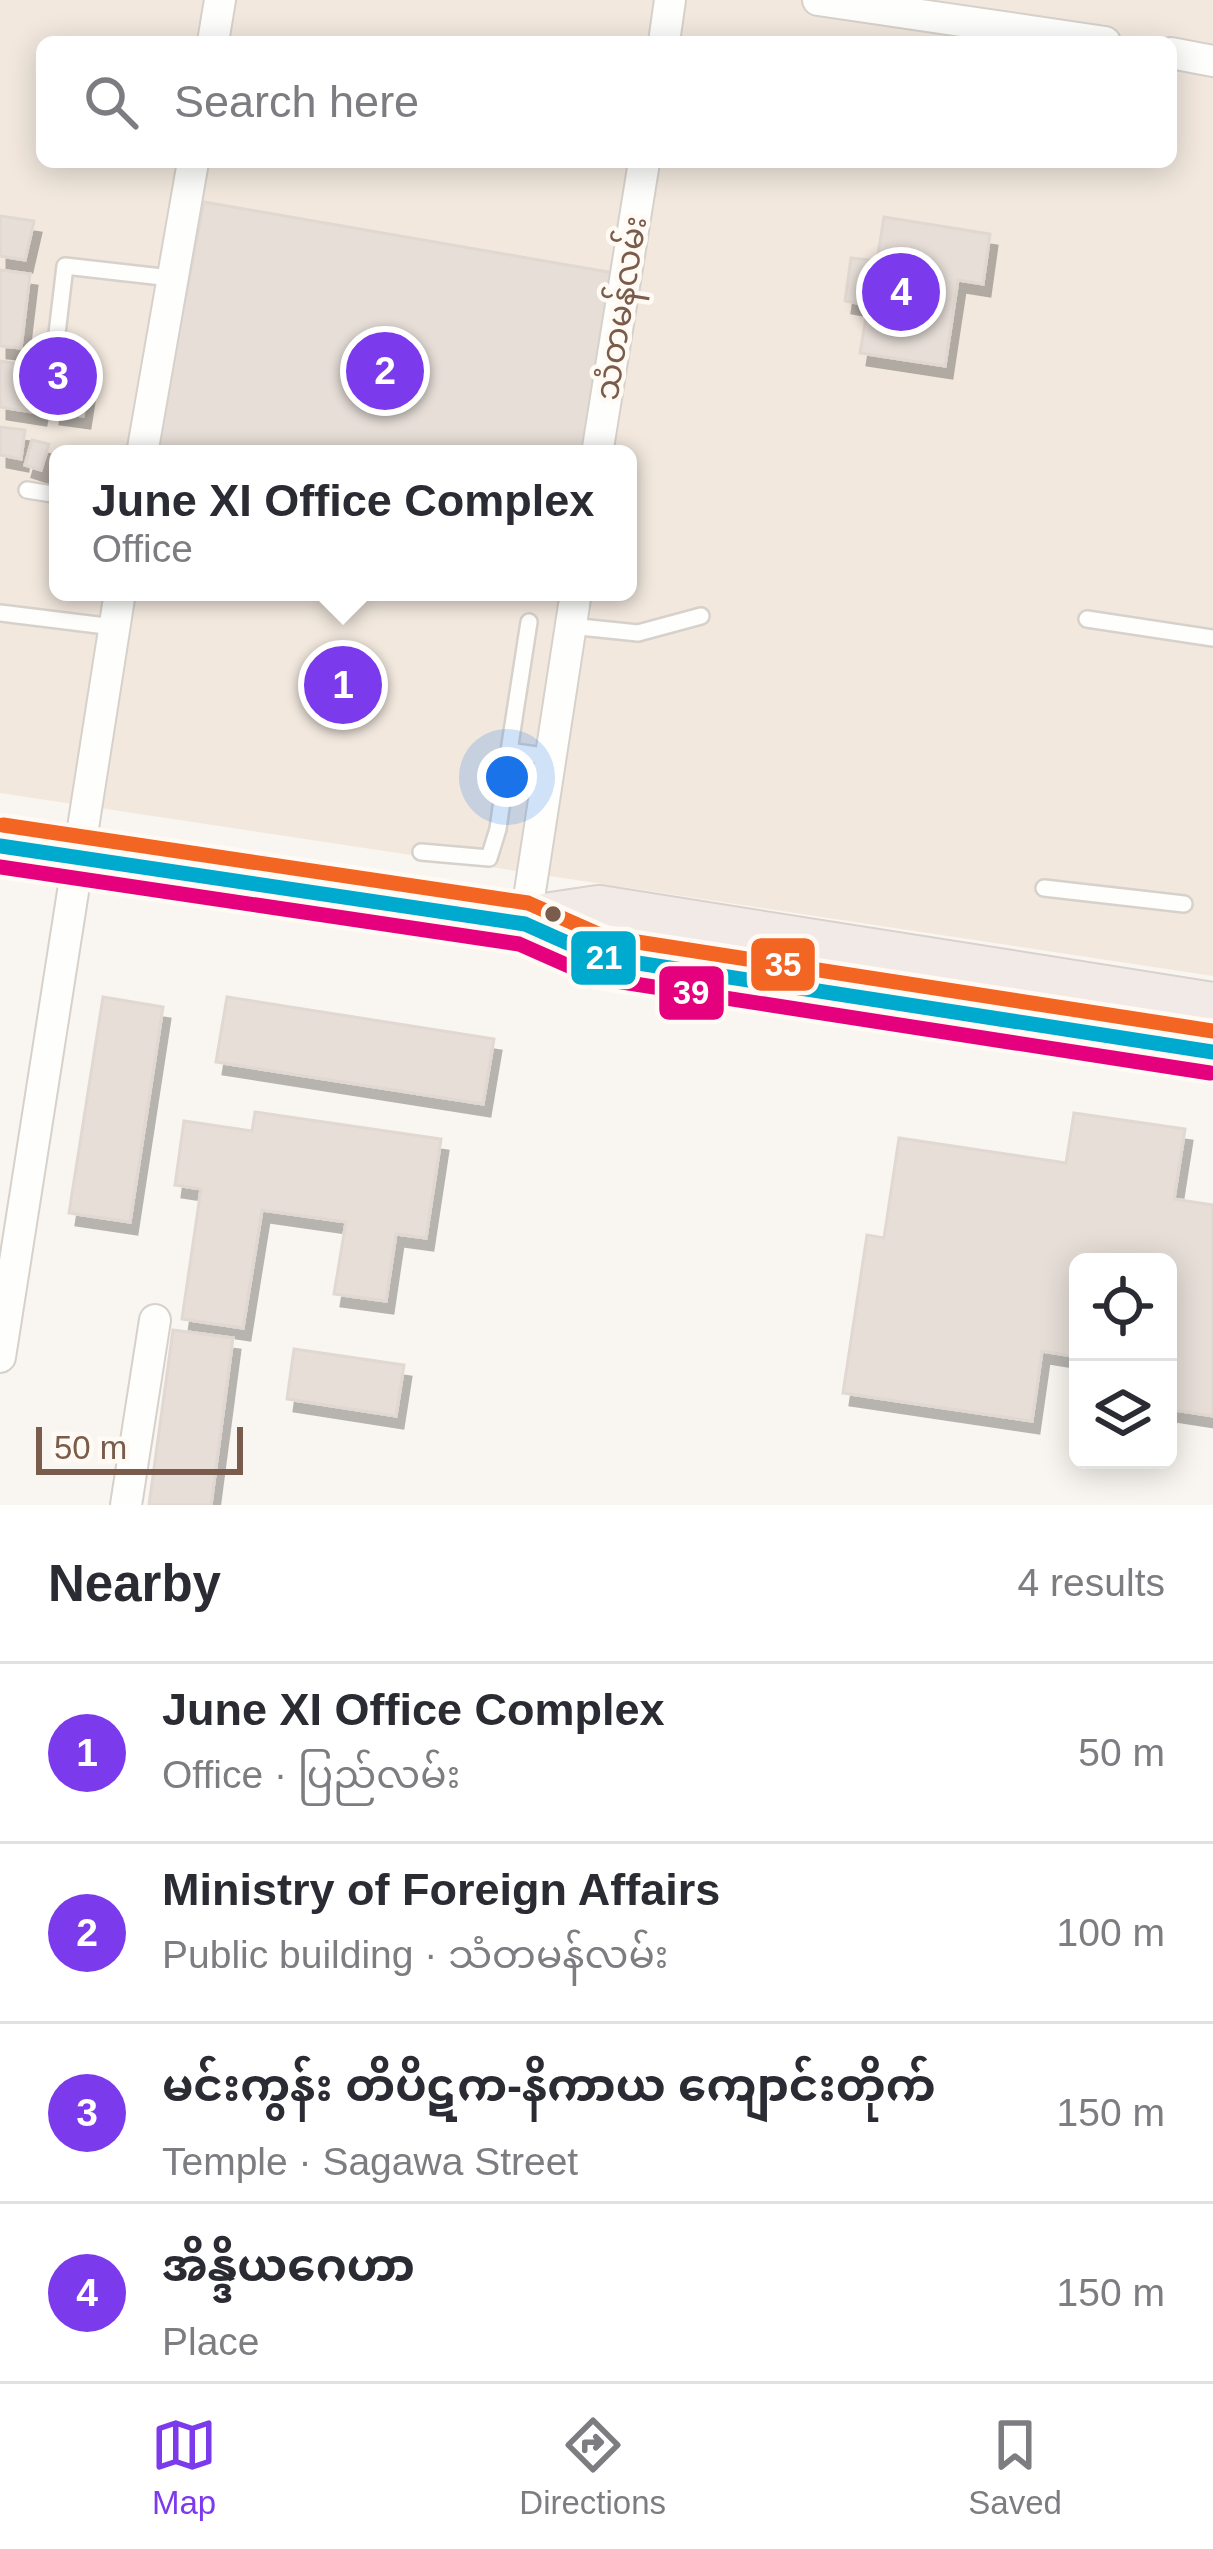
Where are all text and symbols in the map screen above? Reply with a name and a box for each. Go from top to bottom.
search box [36,36,1177,168]
icon: search [78,69,144,135]
text: Search here [174,76,419,127]
street label: သံတမန်လမ်း [584,213,661,404]
pin: 4 [862,247,940,337]
pin: 2 [346,326,424,416]
pin: 3 [19,331,97,421]
popup [49,445,637,601]
text: June XI Office Complex [92,475,594,526]
text: Office [92,527,193,570]
pin: 1 [304,640,382,730]
your location [477,747,537,807]
unlabelled marker [542,903,564,925]
line badge: 21 [569,929,638,987]
line badge: 35 [749,936,817,993]
text: 21 [586,939,622,976]
text: 35 [765,946,801,983]
line badge: 39 [657,964,726,1022]
text: 39 [673,974,709,1011]
map controls [1069,1253,1177,1469]
button: locate [1069,1253,1177,1361]
button: layers [1069,1361,1177,1469]
scale bar [36,1421,243,1474]
text: 50 m [54,1429,127,1466]
text: Nearby [48,1555,221,1612]
text: 4 results [1018,1561,1165,1604]
text: June XI Office Complex [162,1684,665,1735]
text: 1 [76,1731,98,1774]
text: 50 m [1078,1731,1165,1774]
text: Office · ပြည်လမ်း [162,1753,460,1796]
text: Ministry of Foreign Affairs [162,1864,720,1915]
text: 2 [76,1911,98,1954]
text: 100 m [1057,1911,1165,1954]
text: Public building · သံတမန်လမ်း [162,1933,668,1976]
text: မင်းကွန်း တိပိဋက-နိကာယ ကျောင်းတိုက် [162,2060,936,2111]
text: 3 [76,2091,98,2134]
text: 150 m [1057,2091,1165,2134]
text: Temple · Sagawa Street [162,2140,578,2183]
text: အိန္ဒိယဂေဟာ [162,2240,415,2291]
text: 4 [76,2271,98,2314]
text: 150 m [1057,2271,1165,2314]
text: Place [162,2320,260,2363]
tab: Map [151,2412,217,2522]
tab: Directions [519,2412,666,2522]
tab: Saved [968,2412,1062,2522]

